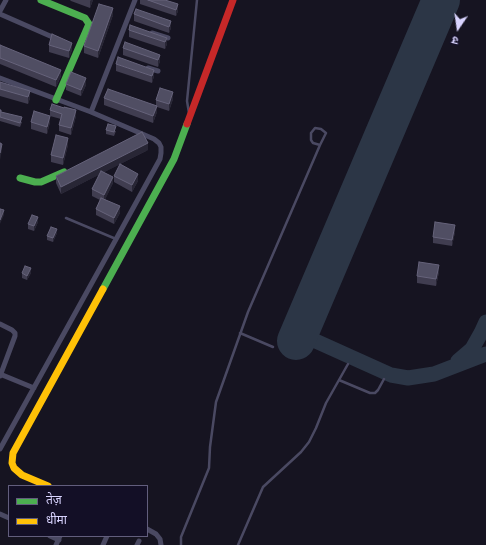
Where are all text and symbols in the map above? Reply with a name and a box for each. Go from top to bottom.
north arrow [438,8,478,48]
text: उ [451,33,460,47]
legend [8,485,148,537]
text: तेज़ [46,493,62,507]
text: धीमा [46,513,67,527]

